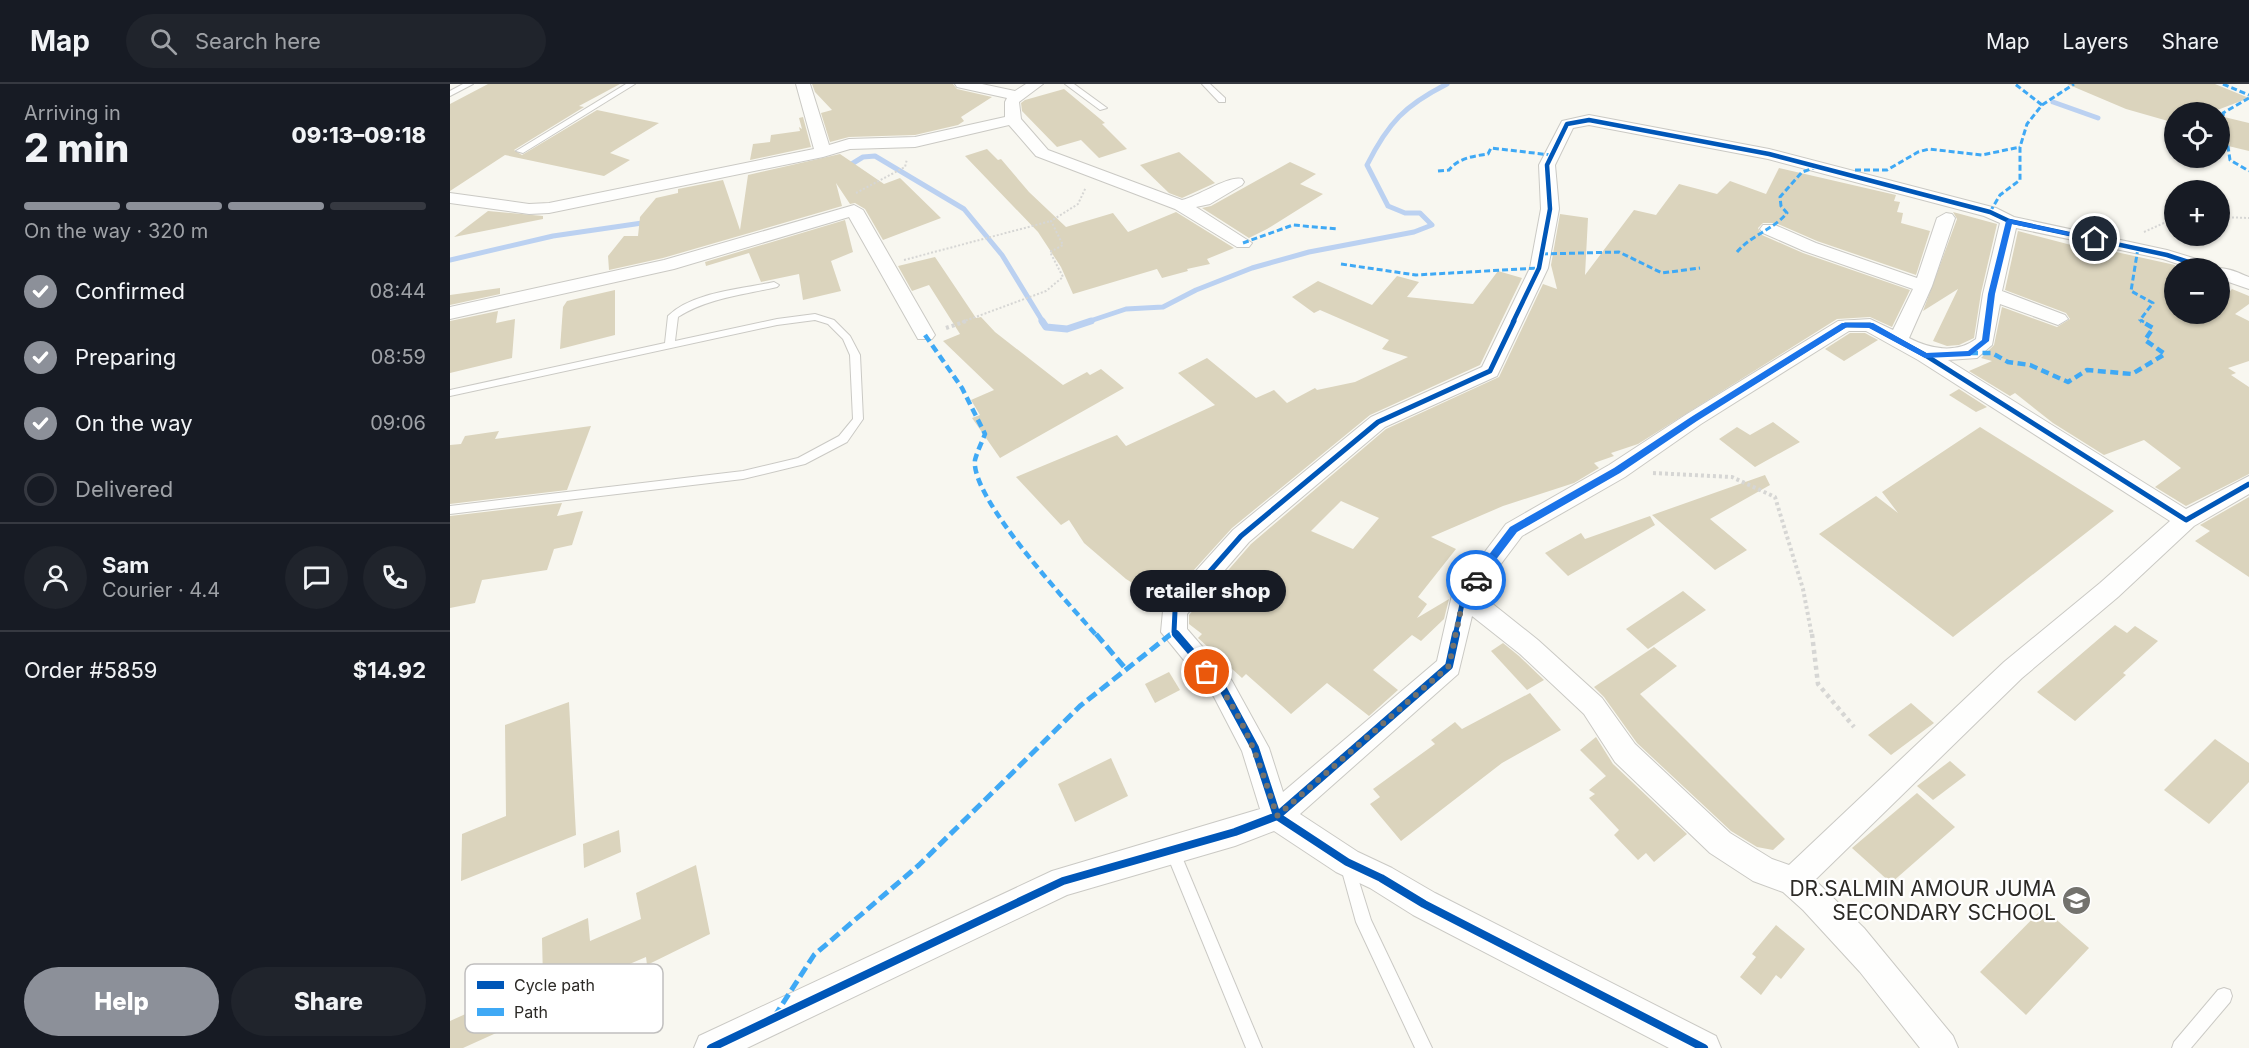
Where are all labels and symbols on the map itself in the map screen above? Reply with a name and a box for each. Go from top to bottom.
pin [2069,213,2120,264]
courier [1446,550,1506,610]
callout: retailer shop [1129,570,1285,612]
pin [1181,646,1232,697]
place label: DR.SALMIN AMOUR JUMA SECONDARY SCHOOL [1789,876,2056,925]
school or university icon: DR.SALMIN AMOUR JUMA SECONDARY SCHOOL [2061,884,2093,916]
legend [465,964,663,1033]
text: Cycle path [514,975,595,995]
text: Path [514,1002,548,1022]

